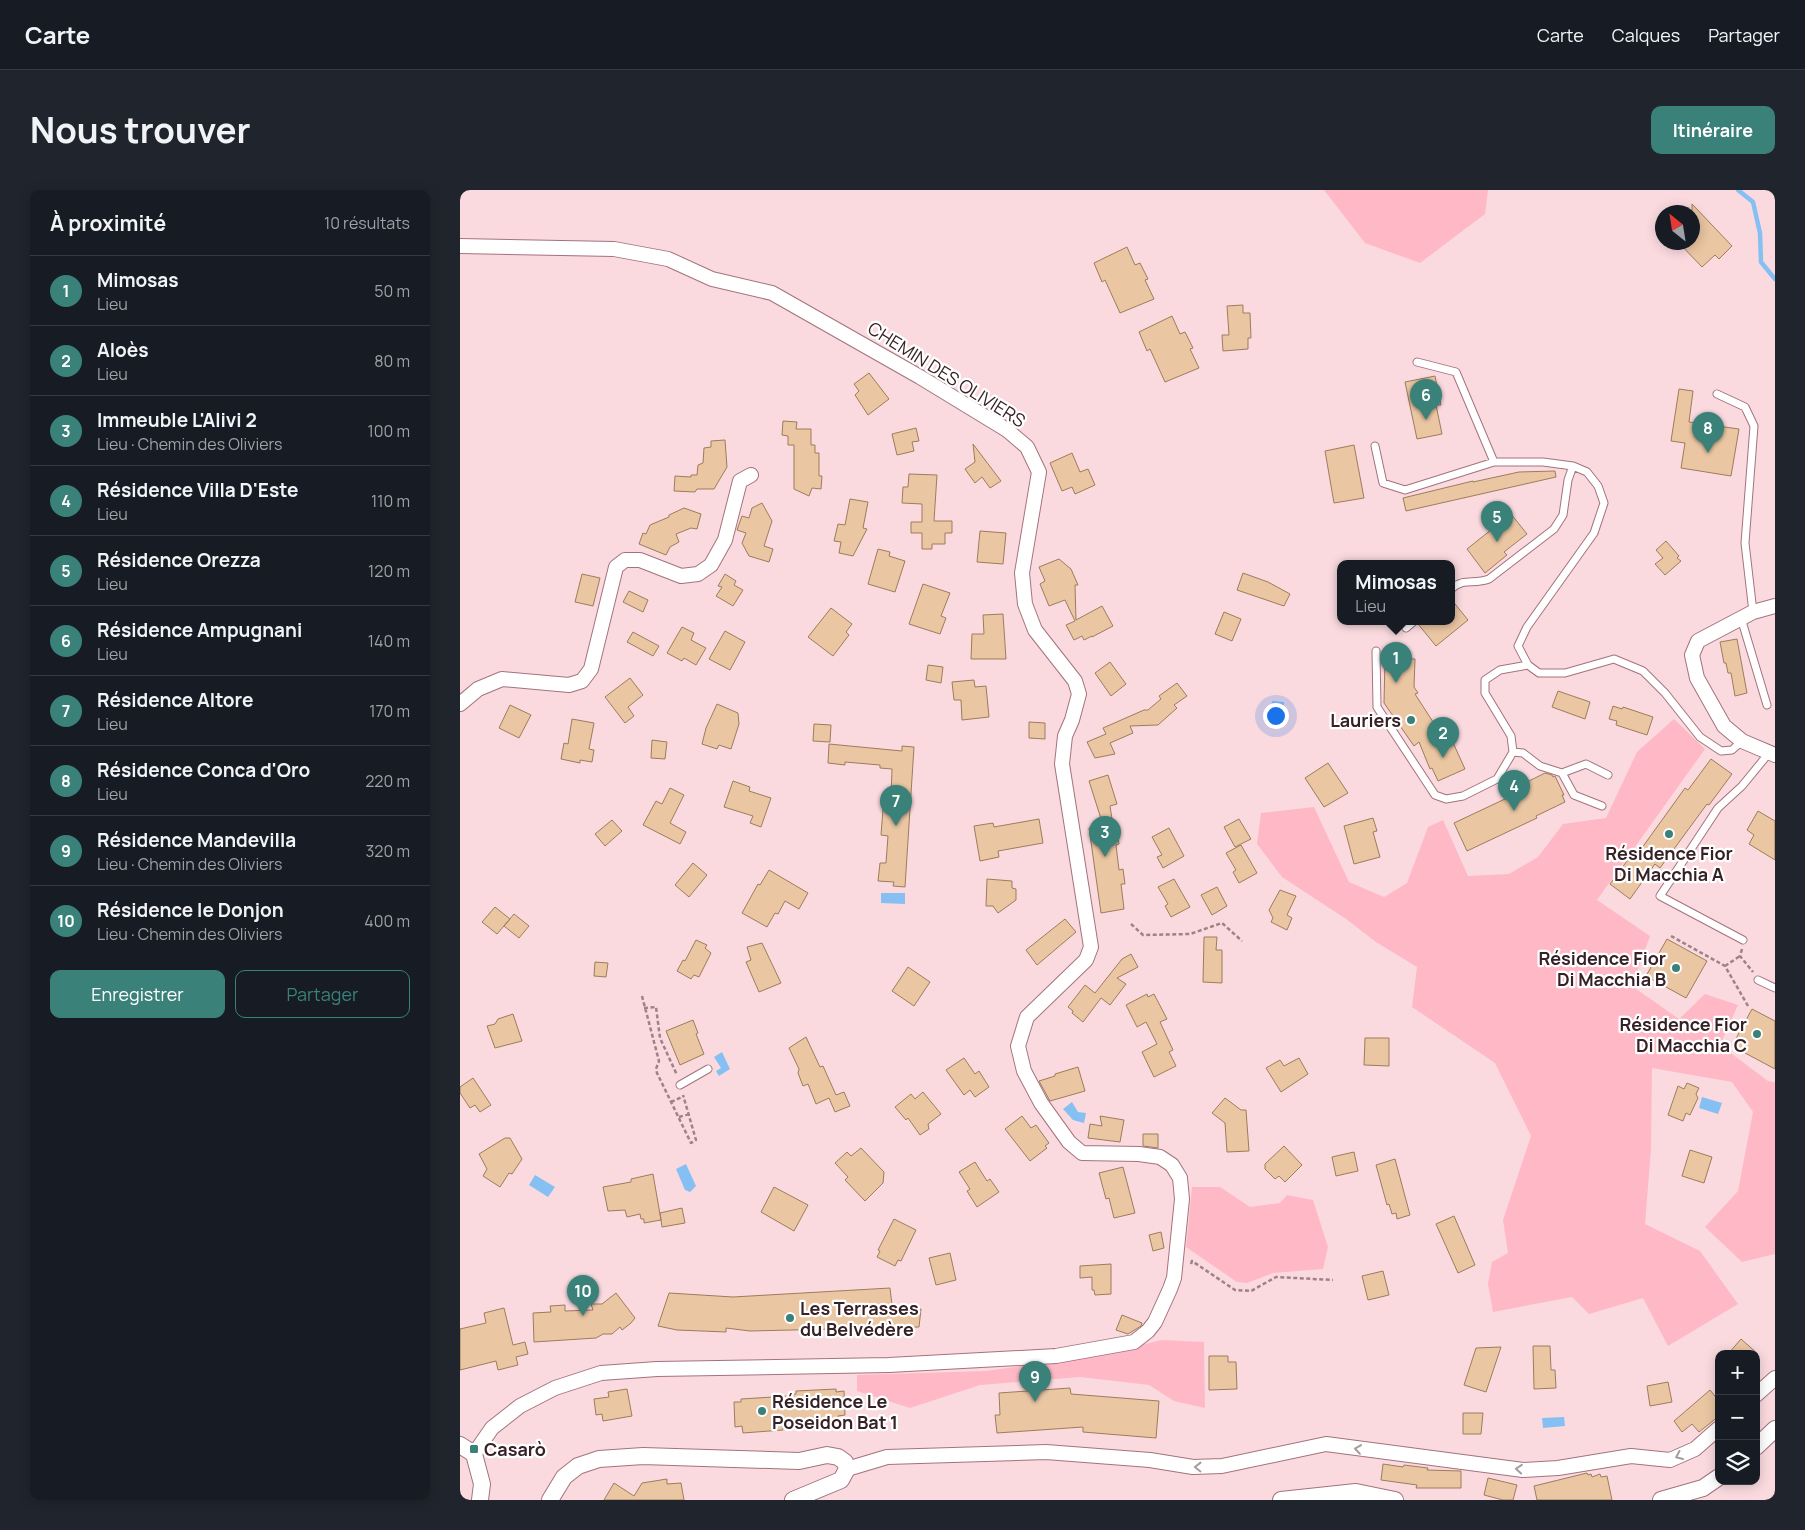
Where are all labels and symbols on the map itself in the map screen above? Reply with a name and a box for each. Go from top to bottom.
north arrow [1655,205,1700,250]
street label: CHEMIN DES OLIVIERS [864,316,1030,432]
pin: 6 [1410,379,1442,420]
pin: 8 [1692,412,1724,453]
pin: 5 [1481,501,1513,542]
pin: 1 [1380,642,1412,683]
your location [1263,703,1289,729]
place label: Lauriers [1330,708,1401,732]
marker: Lauriers [1405,714,1417,726]
pin: 2 [1427,717,1459,758]
pin: 4 [1498,770,1530,811]
pin: 7 [880,785,912,826]
pin: 3 [1089,816,1121,857]
marker: Résidence Fior Di Macchia A [1663,828,1675,840]
place label: Résidence Fior Di Macchia A [1605,841,1733,886]
place label: Résidence Fior Di Macchia B [1538,946,1666,991]
marker: Résidence Fior Di Macchia B [1670,962,1682,974]
place label: Résidence Fior Di Macchia C [1619,1012,1747,1057]
marker: Résidence Fior Di Macchia C [1751,1028,1763,1040]
pin: 10 [567,1275,599,1316]
place label: Les Terrasses du Belvédère [800,1296,919,1341]
marker: Les Terrasses du Belvédère [784,1312,796,1324]
pin: 9 [1019,1361,1051,1402]
place label: Résidence Le Poseidon Bat 1 [772,1389,898,1434]
marker: Résidence Le Poseidon Bat 1 [756,1405,768,1417]
place label: Casarò [484,1437,546,1461]
marker: Casarò [468,1443,480,1455]
one-way arrow [1354,1444,1362,1454]
one-way arrow [1675,1449,1684,1460]
one-way arrow [1194,1461,1202,1472]
one-way arrow [1515,1464,1523,1475]

